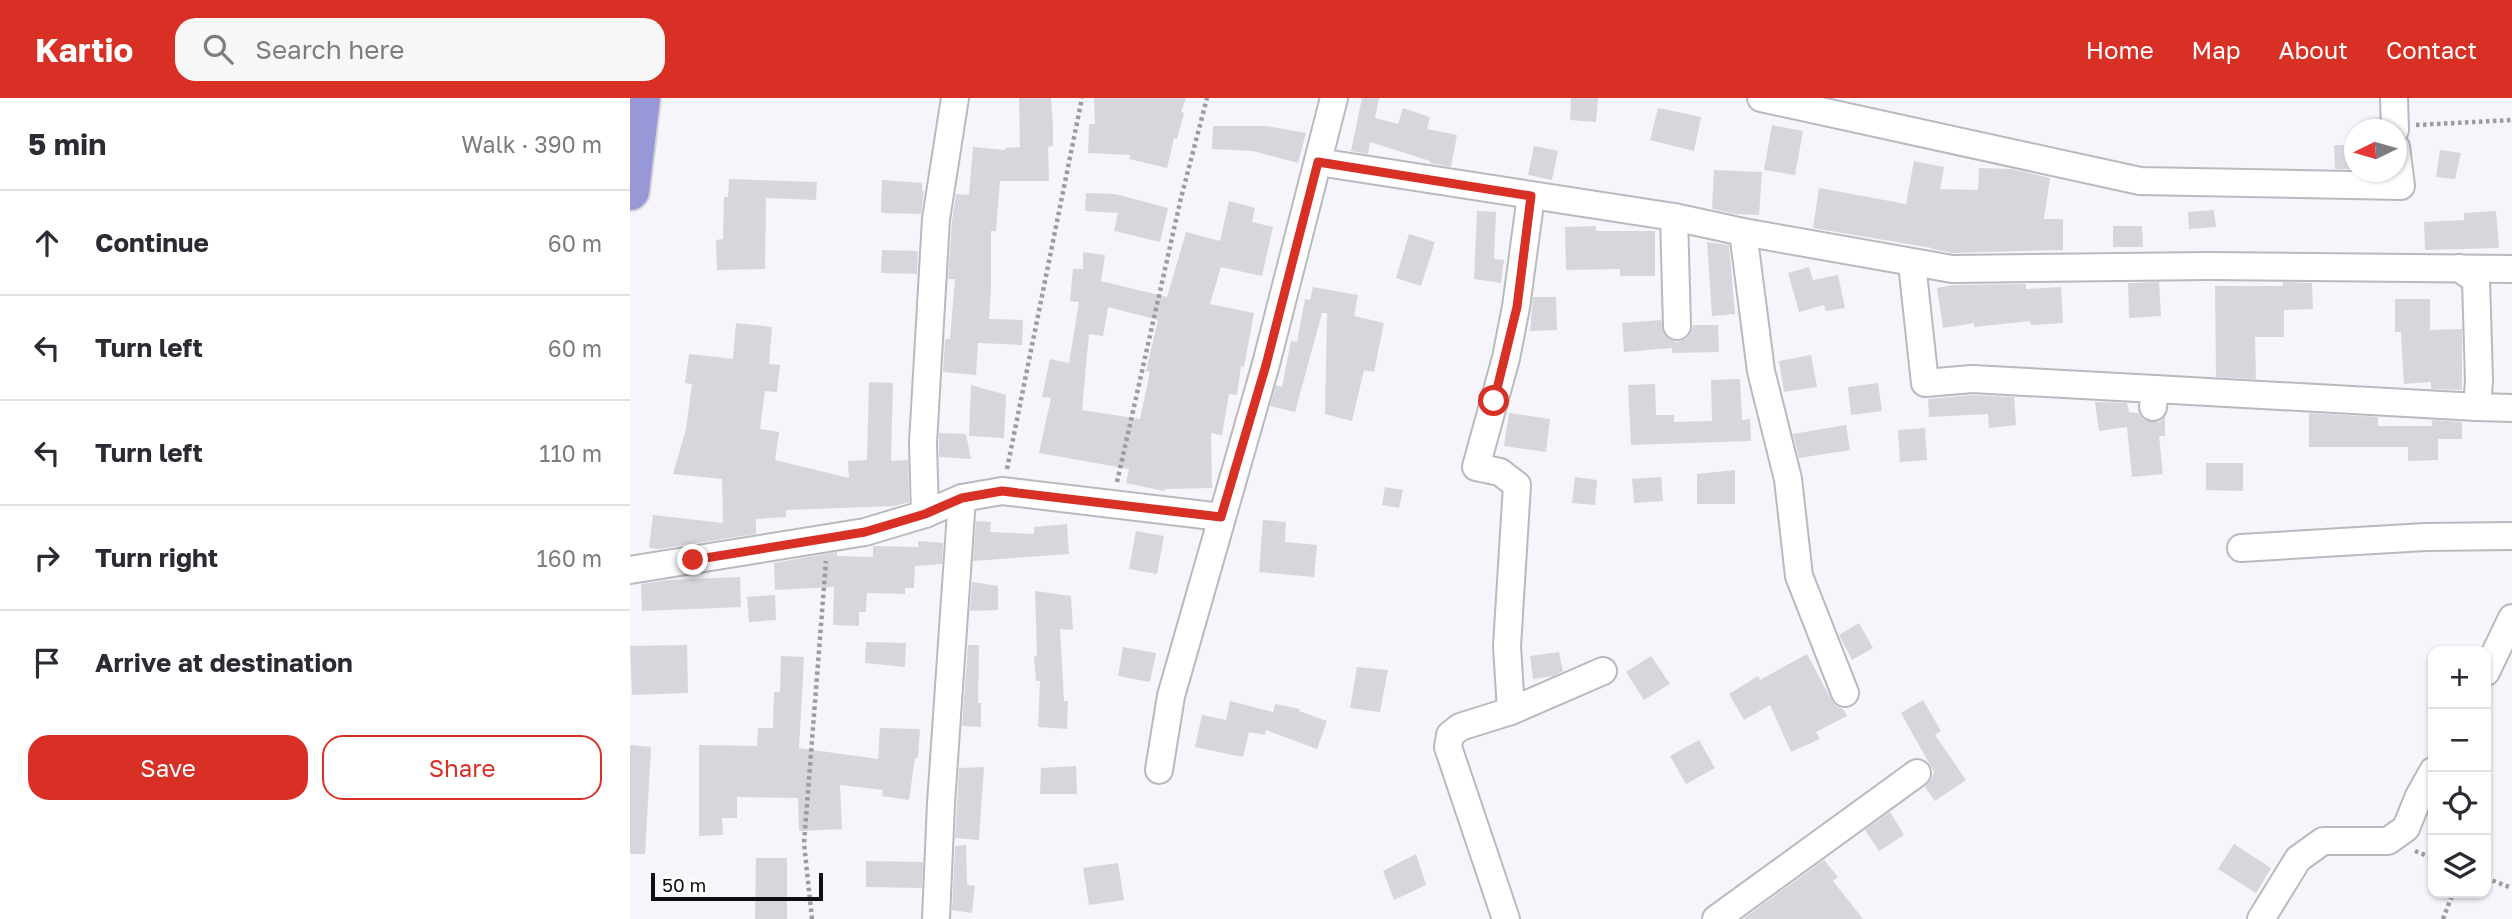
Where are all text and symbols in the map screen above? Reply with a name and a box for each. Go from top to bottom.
search box [175,18,665,81]
text: Kartio [35,30,133,69]
icon: search [199,30,237,68]
text: Search here [255,34,404,65]
text: Home [2086,35,2154,64]
text: Map [2192,35,2241,64]
text: About [2279,35,2348,64]
text: Contact [2386,35,2477,64]
north arrow [2344,119,2407,182]
text: 5 min [28,126,106,162]
text: Walk · 390 m [461,130,602,158]
icon: ahead [28,224,66,262]
text: Continue [95,227,209,258]
text: 60 m [548,229,602,257]
icon: left [28,329,66,367]
text: Turn left [95,332,203,363]
text: 60 m [548,334,602,362]
route start [1478,385,1509,416]
icon: left [28,434,66,472]
text: Turn left [95,437,203,468]
text: 110 m [539,439,602,467]
icon: right [28,539,66,577]
text: Turn right [95,542,218,573]
text: 160 m [537,544,602,572]
route end [677,544,708,575]
icon: arrive [28,644,66,682]
map controls [2428,646,2491,898]
button: + [2428,646,2491,709]
text: Arrive at destination [95,647,353,678]
button: − [2428,709,2491,772]
button: Save [28,735,308,800]
button: Share [322,735,602,800]
button: locate [2428,772,2491,835]
button: layers [2428,835,2491,898]
scale bar [651,870,822,902]
text: 50 m [662,873,706,896]

